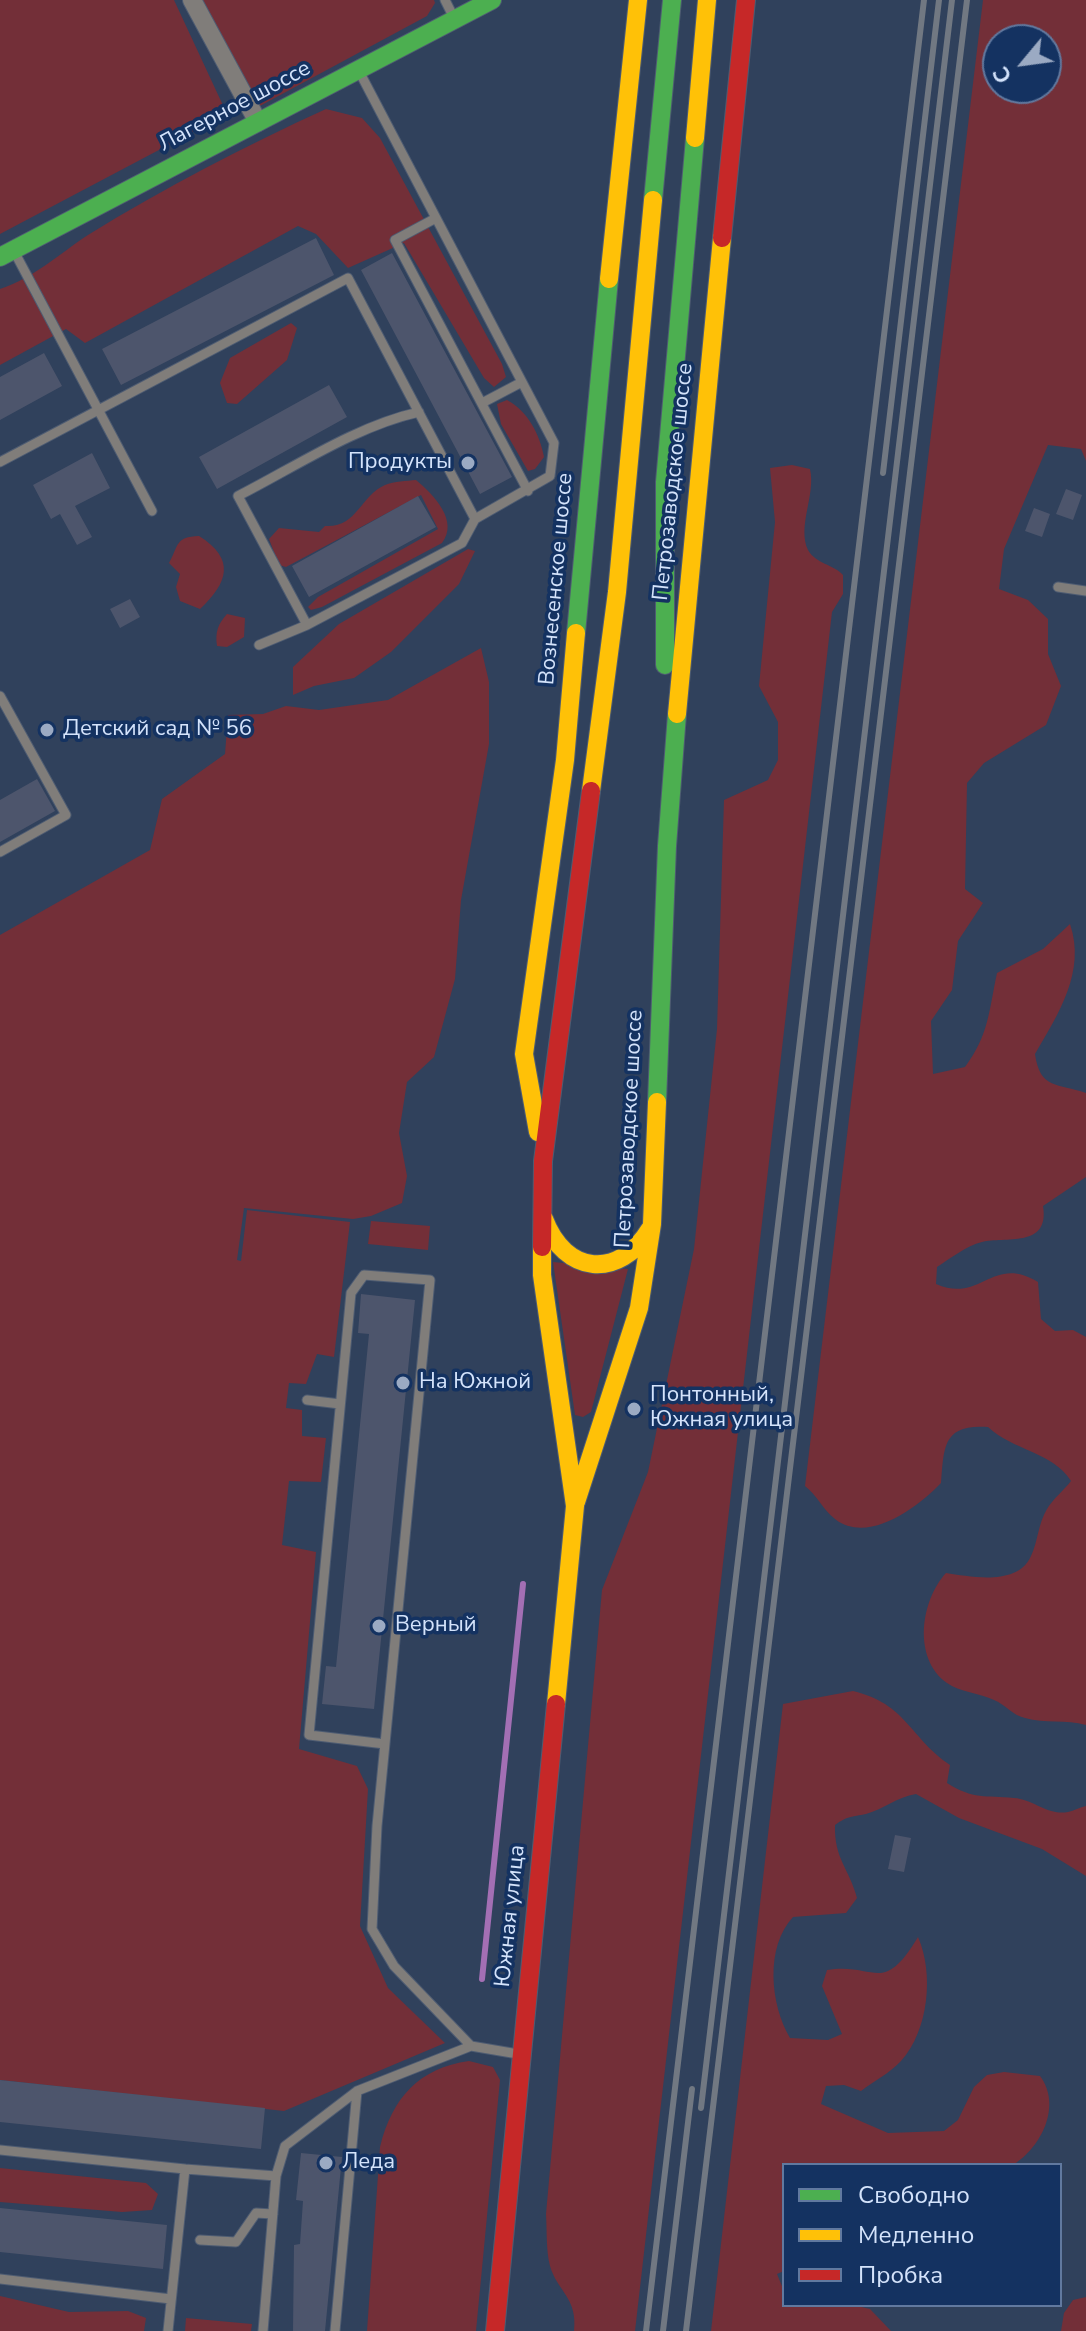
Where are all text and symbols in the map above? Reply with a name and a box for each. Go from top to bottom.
north arrow [982,24,1062,104]
street label: Лагерное шоссе [154,56,316,158]
text: С [986,61,1020,88]
street label: Петрозаводское шоссе [648,362,700,602]
place label: Продукты [348,450,452,476]
marker: Продукты [459,454,477,472]
street label: Вознесенское шоссе [535,472,579,686]
place label: Детский сад № 56 [63,717,252,743]
marker: Детский сад № 56 [38,721,56,739]
street label: Петрозаводское шоссе [611,1009,649,1249]
place label: На Южной [419,1370,531,1396]
marker: На Южной [394,1374,412,1392]
place label: Понтонный, Южная улица [650,1383,793,1434]
marker: Понтонный, Южная улица [625,1400,643,1418]
place label: Верный [395,1613,477,1639]
marker: Верный [370,1617,388,1635]
street label: Южная улица [490,1843,532,1989]
place label: Леда [342,2150,395,2176]
marker: Леда [317,2154,335,2172]
legend [782,2163,1062,2307]
text: Свободно [858,2179,970,2211]
text: Медленно [858,2219,974,2251]
text: Пробка [858,2259,943,2291]

